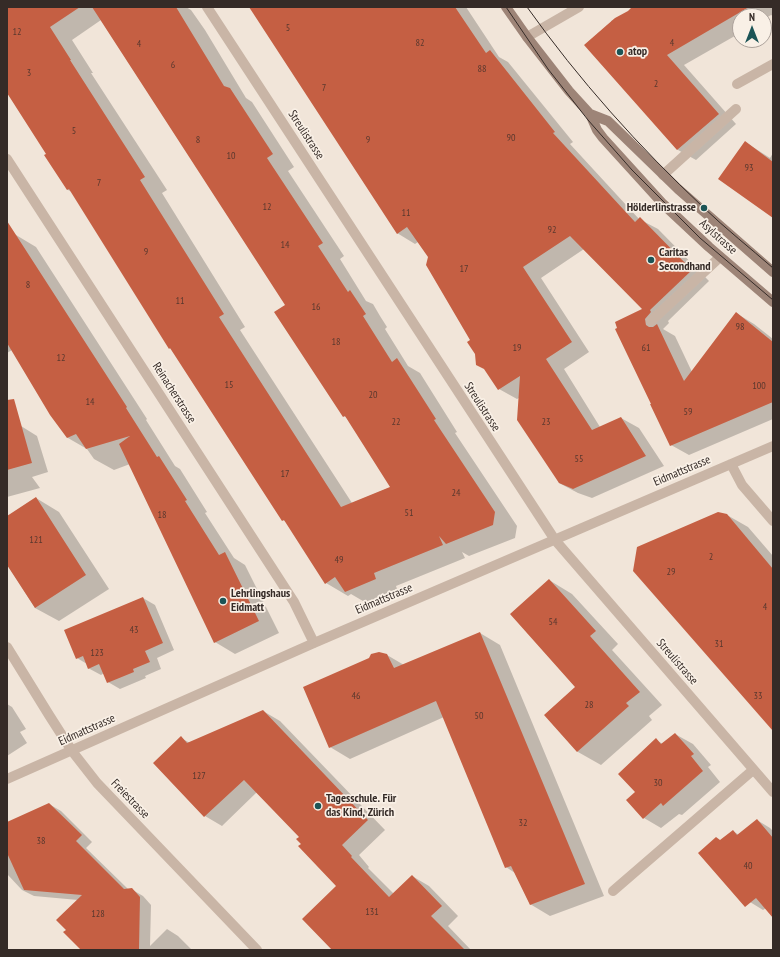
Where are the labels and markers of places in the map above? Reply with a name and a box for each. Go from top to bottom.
place label: atop [628,45,647,59]
marker: atop [615,47,625,57]
place label: Hölderlinstrasse [627,201,696,215]
marker: Hölderlinstrasse [699,203,709,213]
place label: Caritas Secondhand [659,246,711,274]
marker: Caritas Secondhand [646,255,656,265]
place label: Lehrlingshaus Eidmatt [231,587,290,615]
marker: Lehrlingshaus Eidmatt [218,596,228,606]
place label: Tagesschule. Für das Kind, Zürich [326,792,396,820]
marker: Tagesschule. Für das Kind, Zürich [313,801,323,811]

